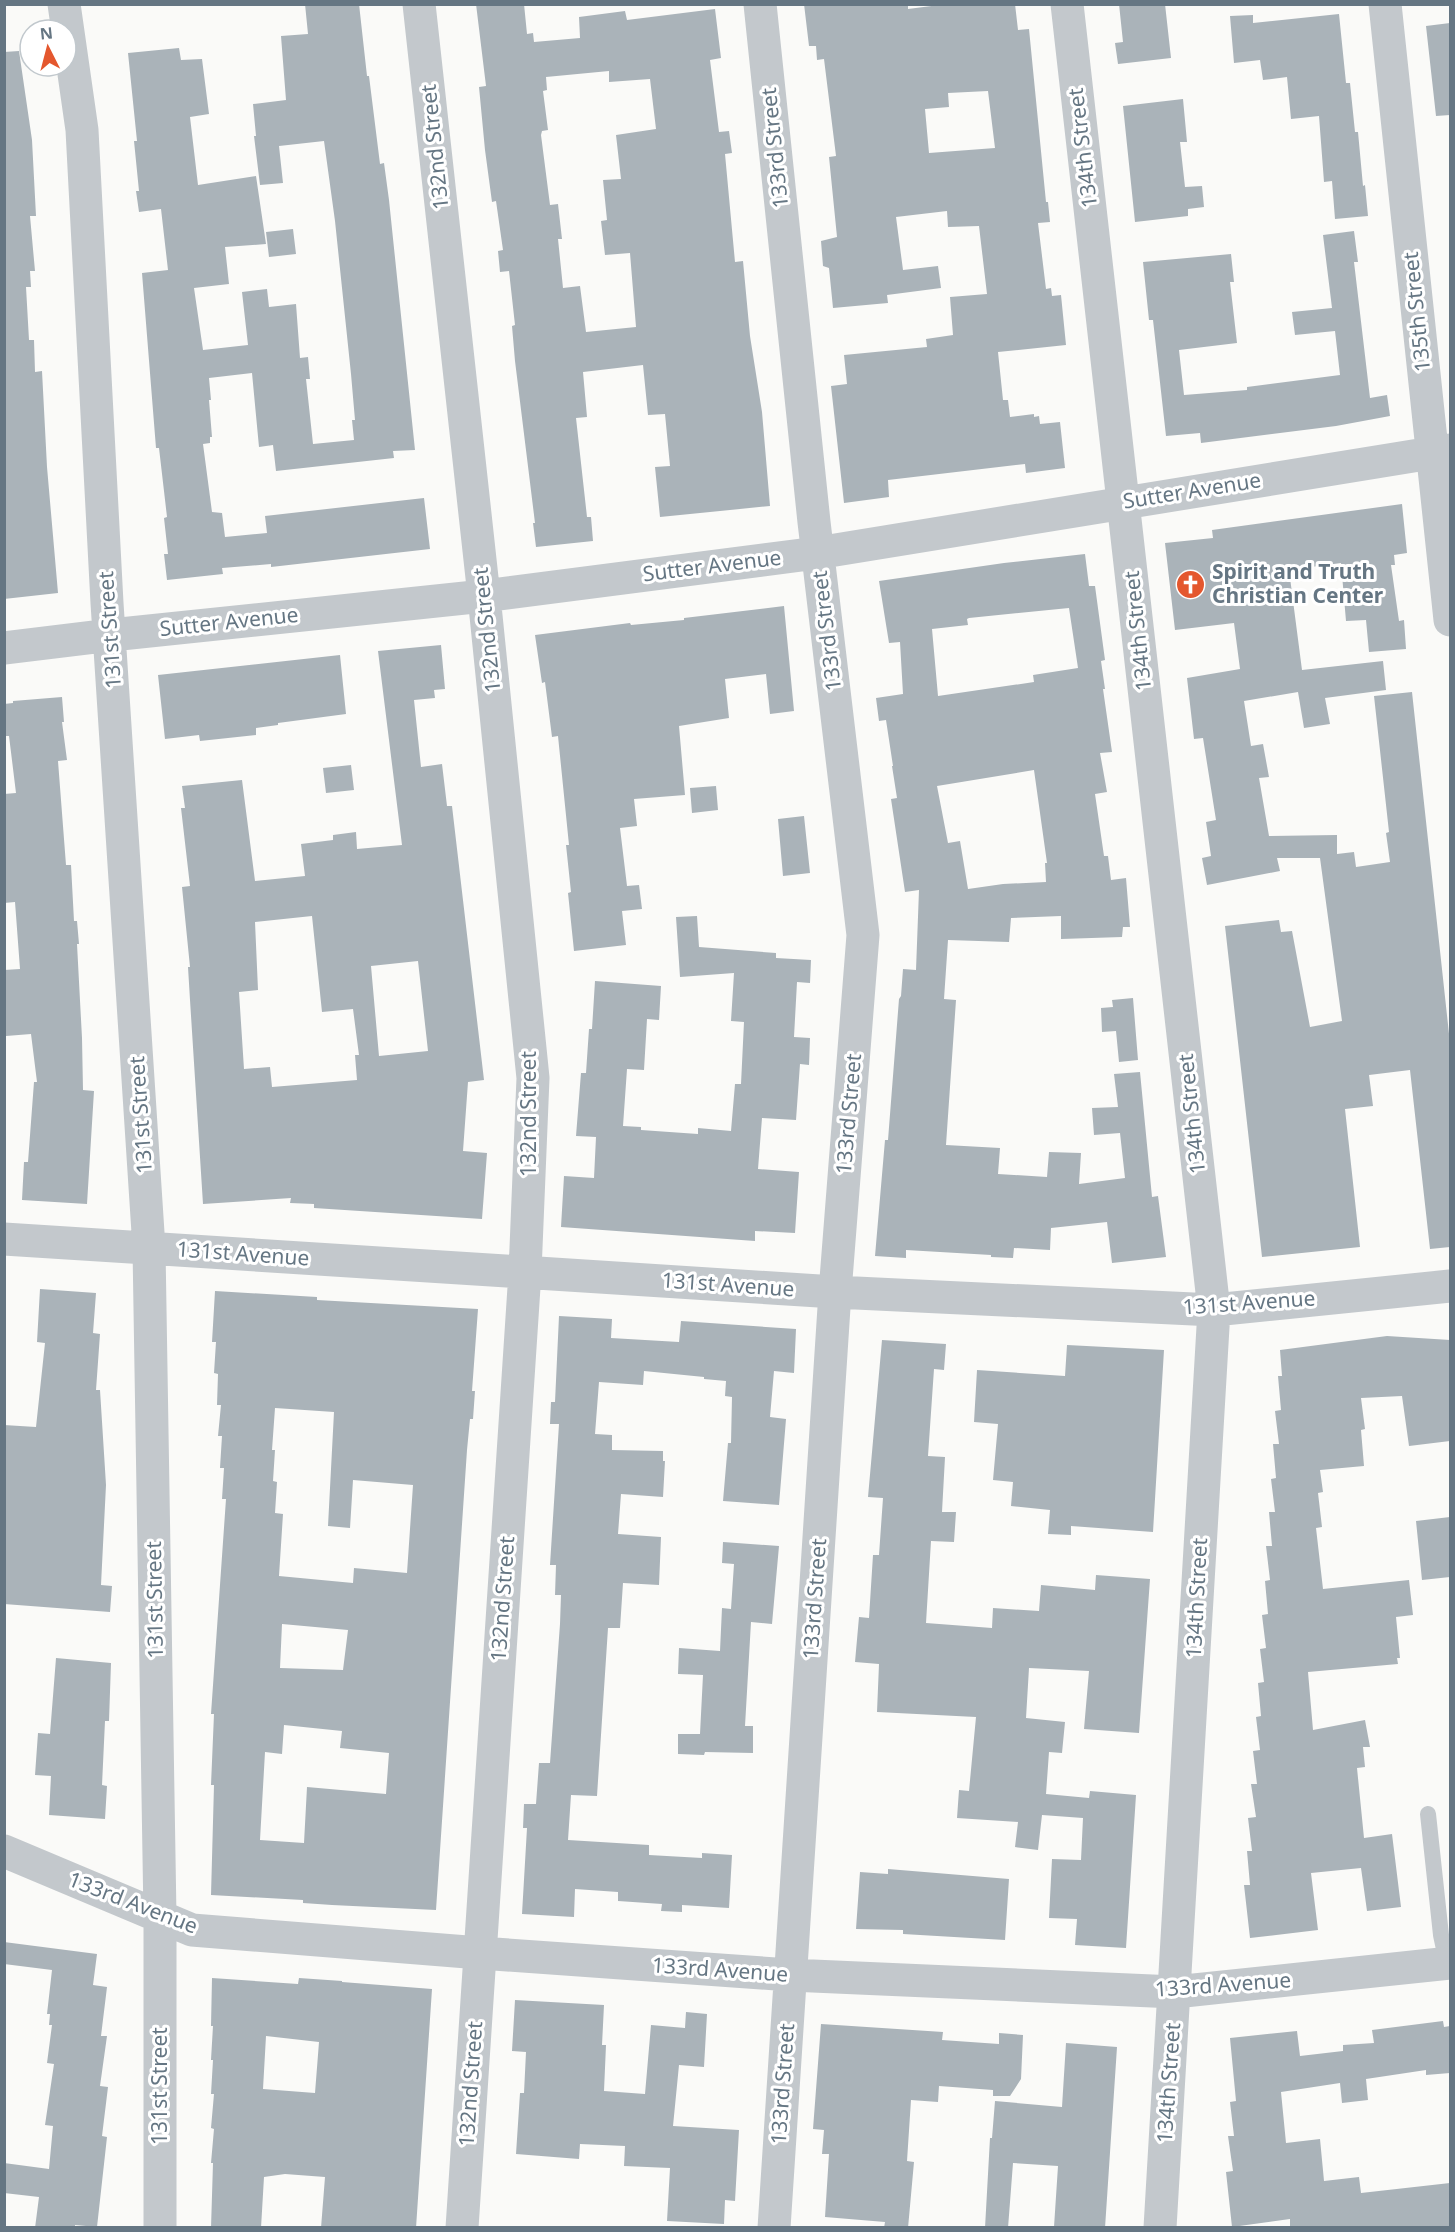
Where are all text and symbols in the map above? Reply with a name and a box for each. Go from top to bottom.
north arrow [18,18,78,78]
text: N [39,21,54,45]
street label: 132nd Street [413,83,455,211]
street label: 133rd Street [754,86,794,210]
street label: 134th Street [1061,86,1103,210]
street label: 135th Street [1396,250,1436,374]
street label: Sutter Avenue [1121,465,1263,515]
street label: Sutter Avenue [641,543,783,587]
place label: Spirit and Truth Christian Center [1212,557,1384,609]
street label: 132nd Street [465,566,507,694]
church icon: Spirit and Truth Christian Center [1175,568,1207,600]
street label: 133rd Street [805,569,847,693]
street label: 134th Street [1117,569,1157,693]
street label: 131st Street [91,570,127,690]
street label: Sutter Avenue [158,600,300,642]
street label: 132nd Street [514,1051,542,1177]
street label: 133rd Street [829,1052,867,1176]
street label: 134th Street [1171,1052,1211,1176]
street label: 131st Street [122,1055,158,1175]
street label: 131st Avenue [176,1234,310,1272]
street label: 131st Avenue [661,1265,795,1303]
street label: 131st Avenue [1182,1283,1316,1321]
street label: 132nd Street [484,1535,520,1663]
street label: 133rd Street [796,1537,832,1660]
street label: 134th Street [1179,1537,1213,1659]
street label: 131st Street [139,1540,169,1659]
street label: 133rd Avenue [65,1865,202,1940]
street label: 133rd Avenue [651,1950,789,1988]
street label: 133rd Avenue [1154,1965,1292,2003]
street label: 132nd Street [452,2020,488,2148]
street label: 134th Street [1150,2021,1186,2144]
street label: 133rd Street [764,2022,800,2145]
street label: 131st Street [145,2027,173,2145]

